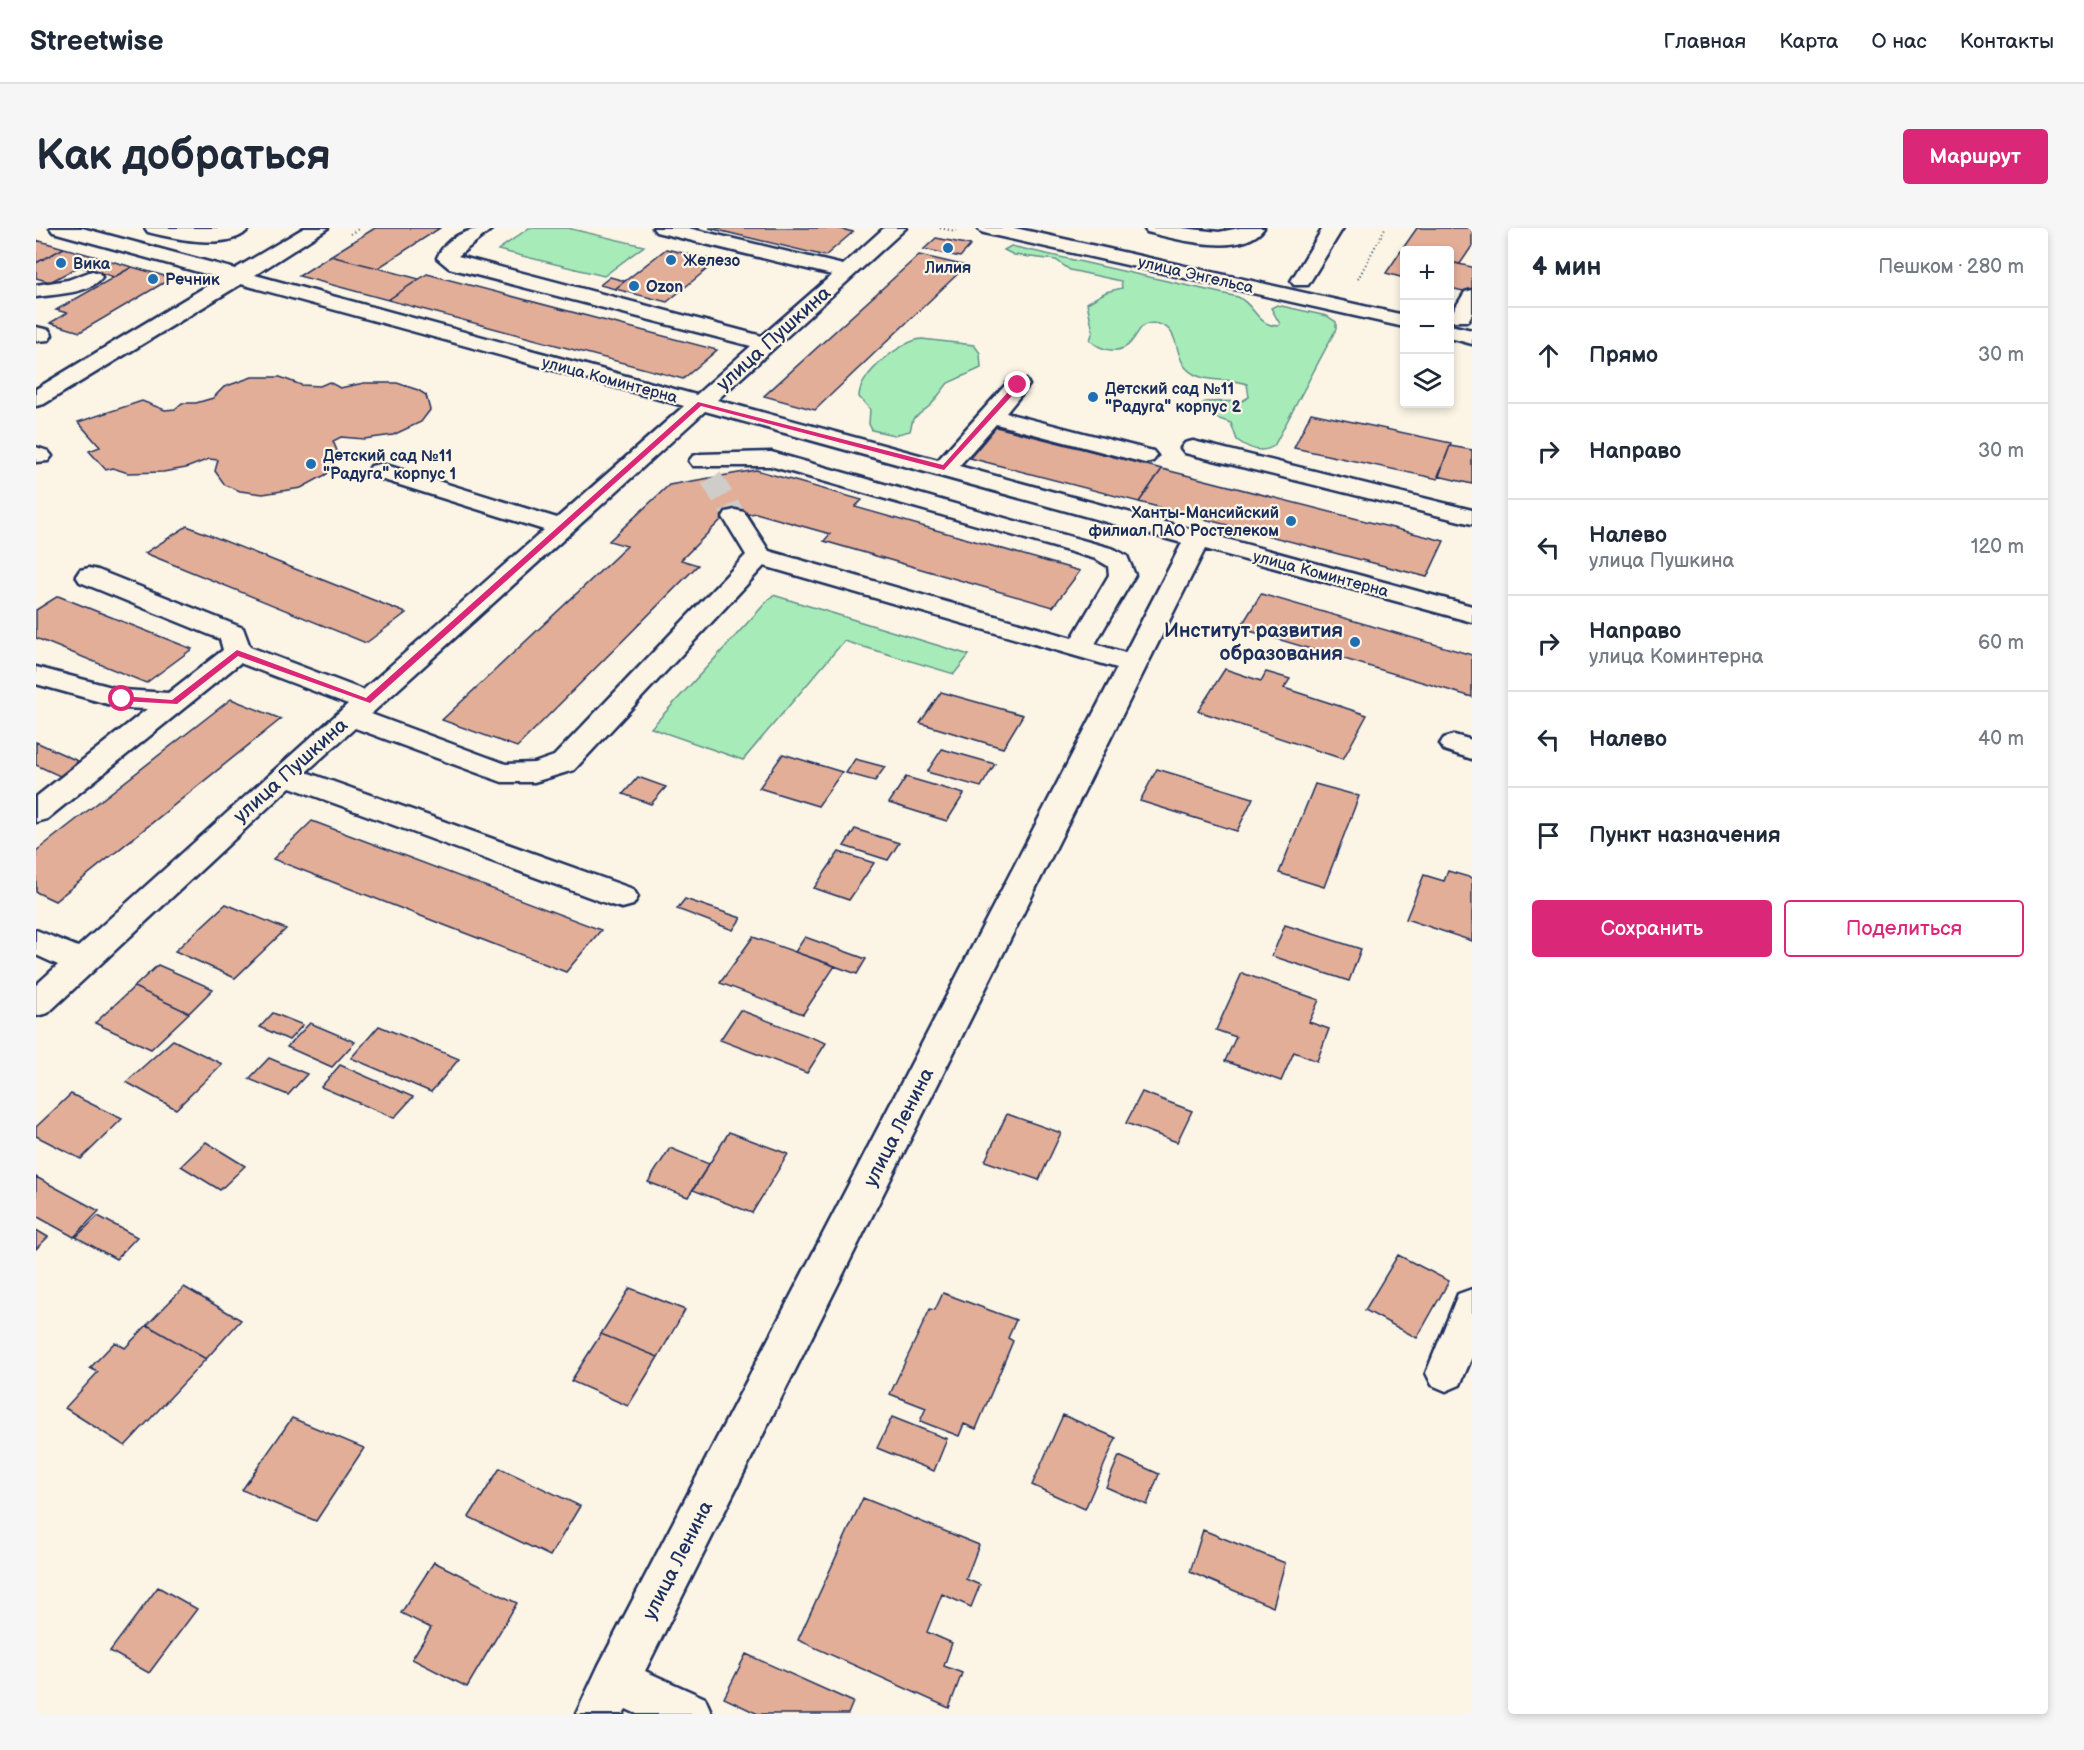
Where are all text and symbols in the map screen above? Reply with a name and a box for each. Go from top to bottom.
text: Streetwise [30,25,163,58]
text: Главная [1663,29,1746,54]
text: Карта [1779,29,1838,54]
text: О нас [1871,29,1927,54]
text: Контакты [1960,29,2054,54]
button: Маршрут [1903,129,2048,184]
text: Как добраться [36,131,331,182]
marker: Лилия [941,241,955,255]
map controls [1400,246,1454,408]
button: + [1400,246,1454,300]
place label: Железо [683,252,741,271]
text: 4 мин [1532,252,1601,283]
marker: Железо [664,253,678,267]
street label: улица Энгельса [1136,253,1256,298]
place label: Вика [73,255,111,274]
text: Пешком · 280 m [1878,255,2024,279]
marker: Вика [54,256,68,270]
place label: Лилия [924,259,971,278]
place label: Речник [165,271,220,290]
marker: Речник [146,272,160,286]
place label: Ozon [646,278,683,297]
marker: Ozon [627,279,641,293]
street label: улица Пушкина [712,281,836,396]
button: − [1400,300,1454,354]
icon: ahead [1532,339,1565,372]
text: Прямо [1589,342,1658,369]
text: 30 m [1978,343,2024,367]
street label: улица Коминтерна [540,353,680,408]
button: layers [1400,354,1454,408]
route end [1004,371,1030,397]
place label: Детский сад №11 "Радуга" корпус 2 [1105,380,1242,417]
marker: Детский сад №11 "Радуга" корпус 2 [1086,390,1100,404]
icon: right [1532,435,1565,468]
text: Направо [1589,438,1681,465]
text: 30 m [1978,439,2024,463]
place label: Детский сад №11 "Радуга" корпус 1 [323,447,456,484]
marker: Детский сад №11 "Радуга" корпус 1 [304,457,318,471]
place label: Ханты-Мансийский филиал ПАО Ростелеком [1089,504,1279,541]
marker: Ханты-Мансийский филиал ПАО Ростелеком [1284,514,1298,528]
text: Налево [1589,522,1667,549]
icon: left [1532,531,1565,564]
text: 120 m [1971,535,2024,559]
street label: улица Коминтерна [1251,547,1391,602]
text: улица Пушкина [1589,549,1734,573]
text: Направо [1589,618,1681,645]
place label: Институт развития образования [1164,619,1343,666]
icon: right [1532,627,1565,660]
text: 60 m [1978,631,2024,655]
marker: Институт развития образования [1348,635,1362,649]
text: улица Коминтерна [1589,645,1764,669]
route start [108,685,134,711]
street label: улица Пушкина [229,713,353,828]
icon: left [1532,723,1565,756]
text: Налево [1589,726,1667,753]
text: 40 m [1978,727,2024,751]
icon: arrive [1532,819,1565,852]
text: Пункт назначения [1589,822,1781,849]
button: Сохранить [1532,900,1772,957]
button: Поделиться [1784,900,2024,957]
street label: улица Ленина [859,1064,939,1191]
street label: улица Ленина [638,1497,718,1624]

